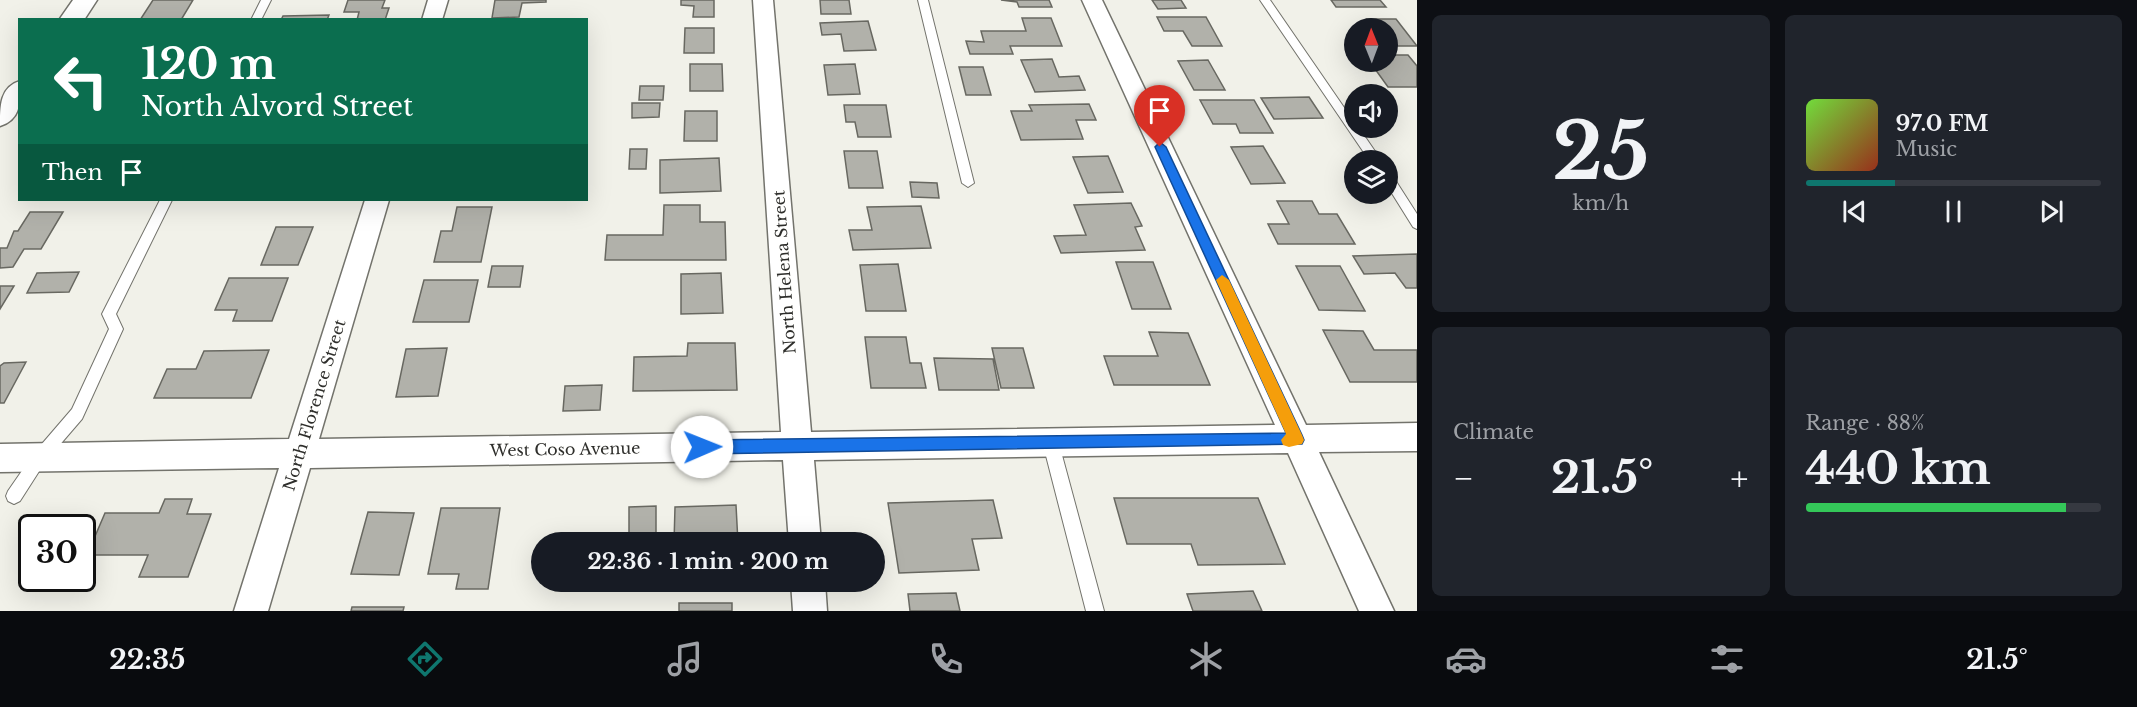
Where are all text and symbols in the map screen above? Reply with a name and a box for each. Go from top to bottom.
north arrow [1344,18,1398,72]
map controls [1344,18,1398,204]
text: 120 m [141,38,276,90]
icon: left [42,42,120,120]
button: sound [1344,84,1398,138]
pin [1134,85,1185,147]
text: North Alvord Street [141,90,413,123]
icon: arrive [1143,94,1176,127]
text: 25 [1552,103,1649,200]
text: 97.0 FM [1896,110,1989,137]
text: Music [1896,137,1957,161]
button: layers [1344,150,1398,204]
icon: arrive [115,156,148,189]
text: Then [42,159,103,186]
street label: North Helena Street [768,189,800,355]
text: km/h [1572,191,1629,215]
icon: previous [1838,195,1871,228]
icon: pause [1937,195,1970,228]
icon: next [2035,195,2068,228]
street label: North Florence Street [278,317,350,493]
text: Range · 88% [1806,411,1924,435]
position arrow [670,415,734,479]
text: Climate [1453,420,1534,444]
street label: West Coso Avenue [489,438,640,460]
text: 440 km [1806,440,1991,496]
text: 21.5° [1551,449,1653,505]
text: − [1453,458,1474,499]
text: + [1730,458,1748,499]
speed limit sign: 30 [18,514,96,592]
text: 22:36 · 1 min · 200 m [588,548,828,575]
icon: directions [404,638,446,680]
icon: music [664,638,706,680]
icon: phone [925,638,967,680]
icon: climate [1185,638,1227,680]
icon: car [1445,638,1487,680]
icon: filters [1706,638,1748,680]
text: 22:35 [109,643,185,676]
text: 21.5° [1966,643,2028,676]

